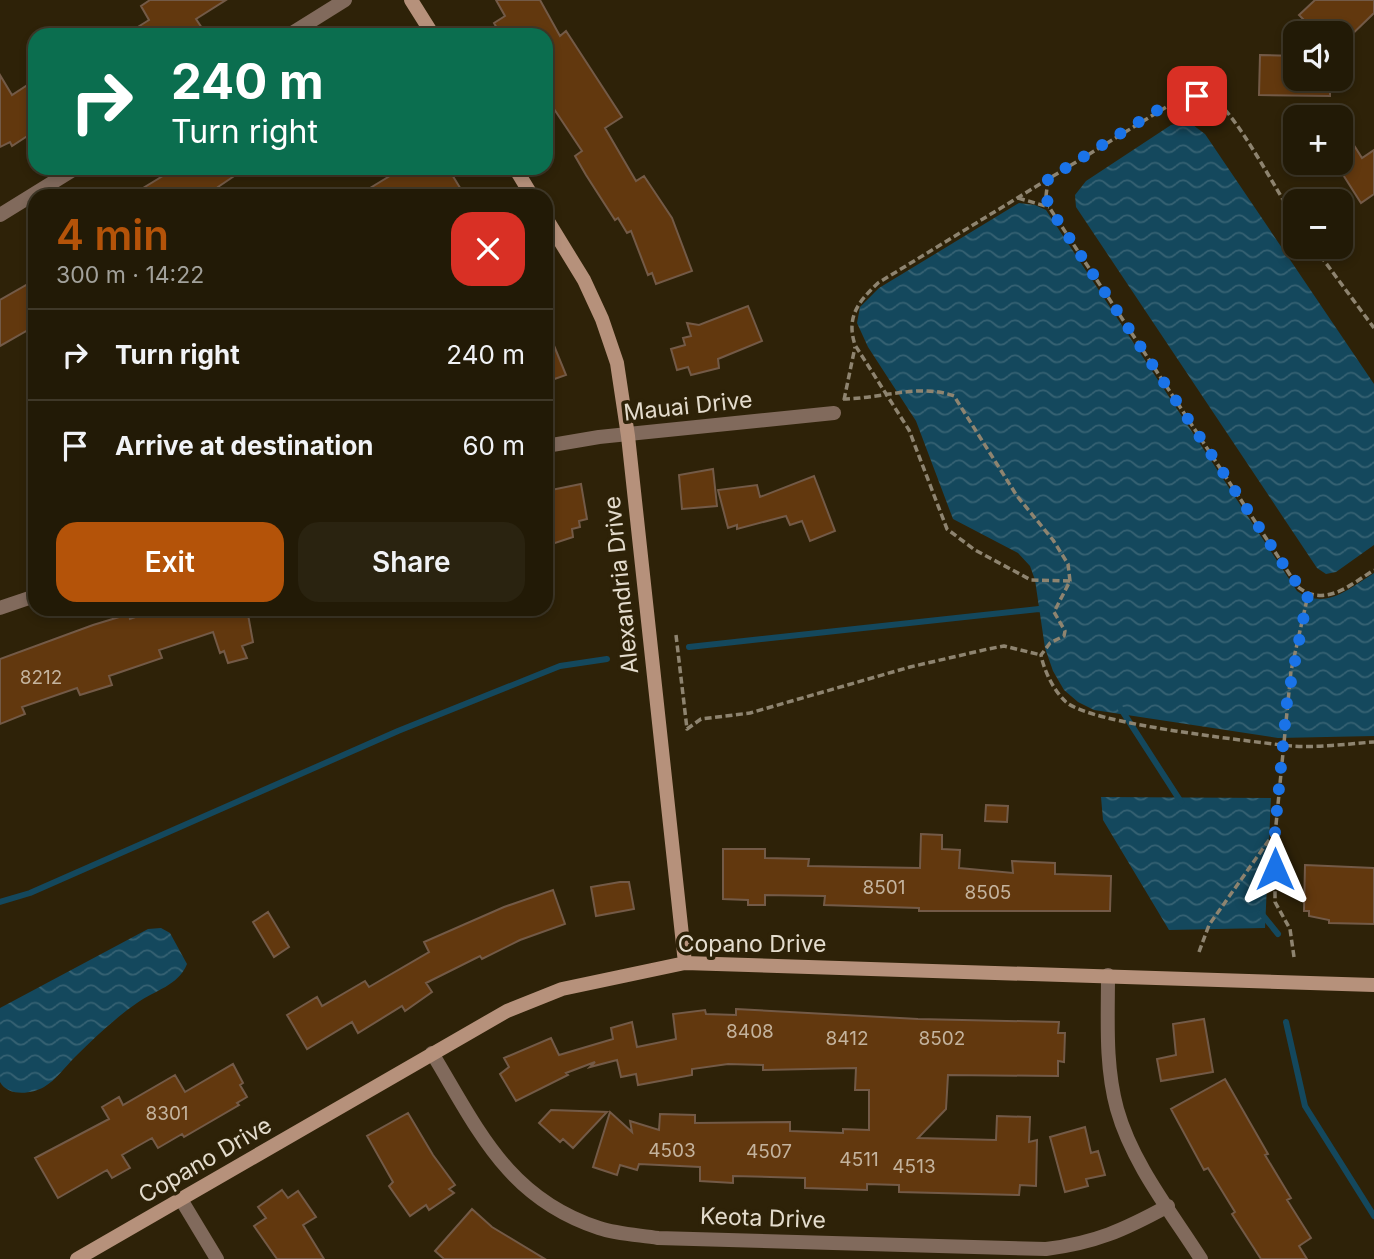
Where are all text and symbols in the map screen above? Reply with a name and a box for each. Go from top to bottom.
map controls [1283,21,1353,259]
button: sound [1283,21,1353,91]
text: 240 m [171,52,324,111]
icon: right [56,56,147,147]
pin [1167,66,1227,126]
icon: arrive [1178,77,1216,115]
button: + [1283,105,1353,175]
text: Turn right [171,112,318,151]
button: − [1283,189,1353,259]
text: 4 min [56,209,169,260]
button: close [451,212,525,286]
text: 300 m · 14:22 [56,261,204,289]
icon: right [56,336,94,374]
text: Turn right [115,339,240,370]
text: 240 m [446,339,525,370]
street label: Mauai Drive [622,385,754,427]
icon: arrive [56,427,94,465]
text: Arrive at destination [115,430,374,461]
text: 60 m [462,430,525,461]
street label: Alexandria Drive [598,495,644,675]
button: Exit [56,522,284,602]
button: Share [298,522,525,602]
house number: 8212 [20,666,62,689]
position arrow [1238,832,1312,906]
house number: 8501 [862,876,906,899]
house number: 8505 [965,881,1011,904]
street label: Copano Drive [678,930,826,958]
house number: 8408 [726,1020,774,1043]
house number: 8412 [826,1027,868,1050]
house number: 8502 [919,1027,965,1050]
house number: 8301 [145,1102,189,1125]
street label: Copano Drive [134,1111,276,1209]
house number: 4503 [648,1139,696,1162]
house number: 4507 [746,1140,792,1163]
house number: 4511 [839,1148,879,1171]
house number: 4513 [892,1155,936,1178]
street label: Keota Drive [700,1202,826,1234]

